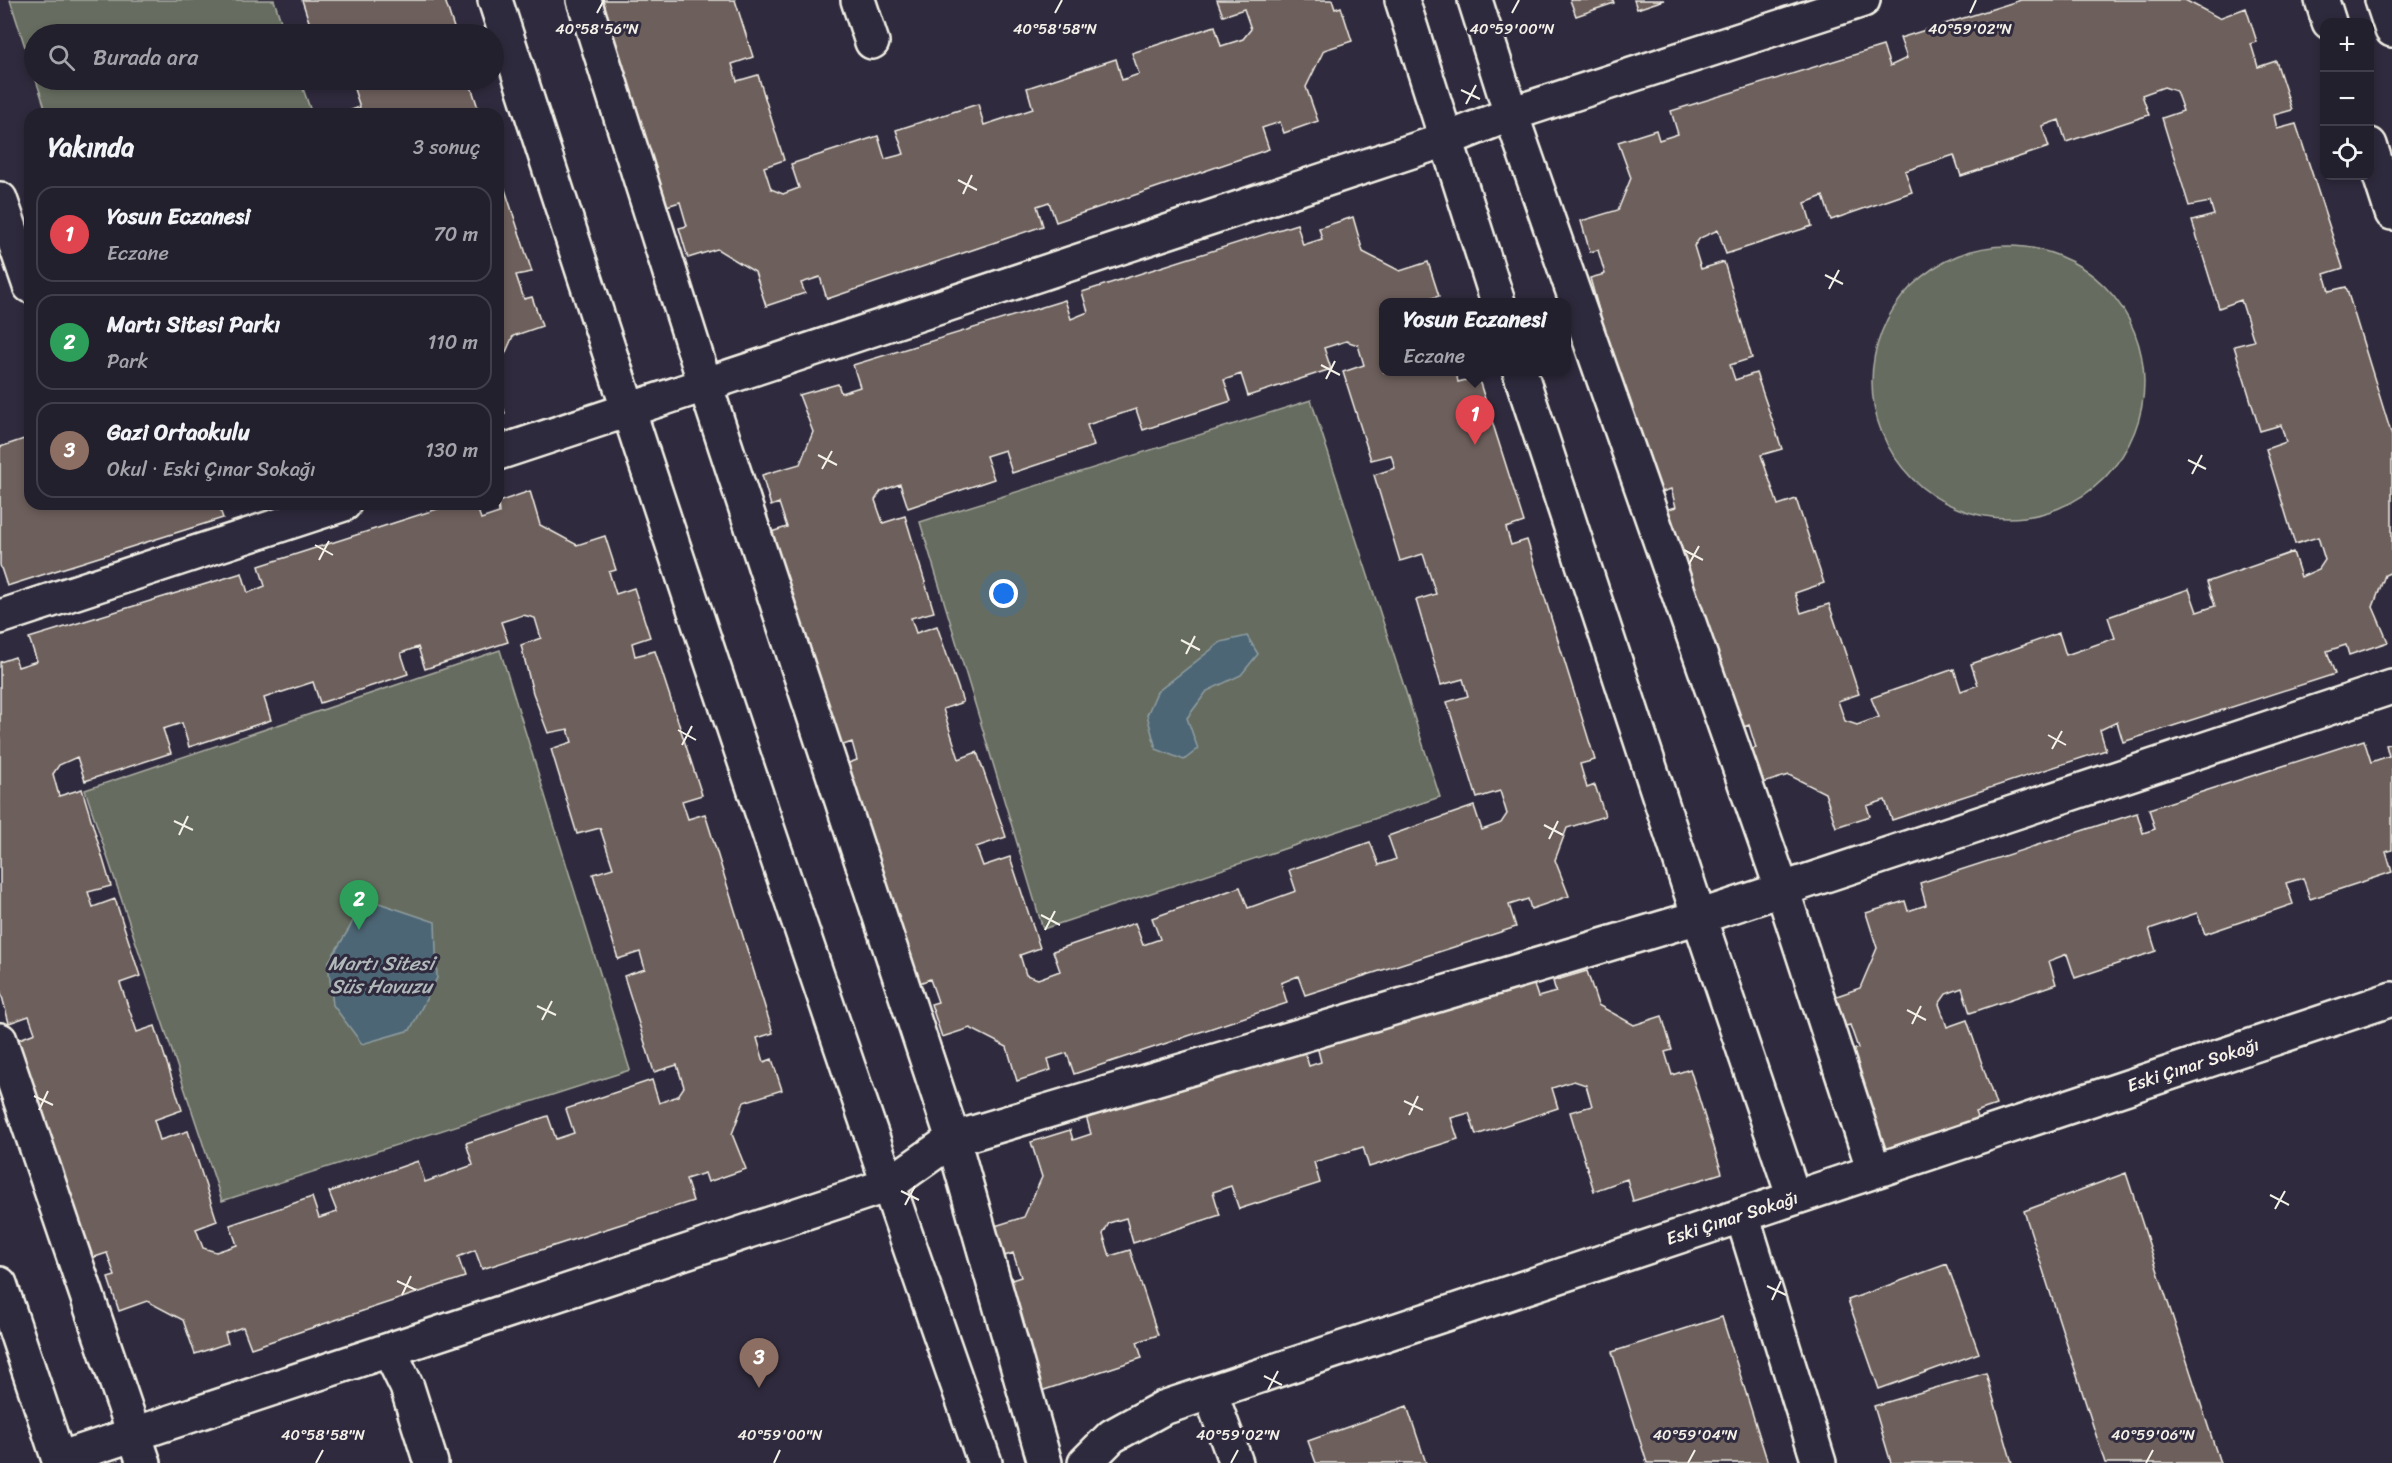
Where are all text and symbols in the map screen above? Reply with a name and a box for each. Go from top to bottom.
text: 40°58'56"N [555,16,639,42]
text: 40°58'58"N [1013,16,1098,42]
text: 40°59'00"N [1470,16,1555,42]
text: 40°59'02"N [1928,16,2013,42]
map controls [2320,18,2374,180]
button: + [2320,18,2374,72]
search box [24,24,504,90]
text: Burada ara [93,38,198,77]
icon: search [45,41,78,74]
button: − [2320,72,2374,126]
text: Yakında [48,124,134,170]
button: locate [2320,126,2374,180]
text: 3 sonuç [413,130,480,165]
text: Yosun Eczanesi [107,197,250,236]
text: 1 [65,217,74,252]
text: 70 m [433,217,478,252]
text: Eczane [107,236,169,271]
popup [1379,298,1571,376]
text: Yosun Eczanesi [1403,300,1547,339]
text: Martı Sitesi Parkı [107,305,280,344]
text: 2 [64,325,75,360]
text: 110 m [428,325,478,360]
text: Eczane [1403,339,1465,374]
text: Park [107,344,148,379]
pin: 1 [1456,396,1494,445]
text: Gazi Ortaokulu [107,413,250,452]
text: 3 [64,433,75,468]
text: 130 m [425,433,478,468]
text: Okul · Eski Çınar Sokağı [107,452,316,487]
your location [989,579,1018,608]
pin: 2 [340,880,378,930]
water label: Martı Sitesi Süs Havuzu [328,946,437,1004]
street label: Eski Çınar Sokağı [2123,1029,2263,1101]
street label: Eski Çınar Sokağı [1662,1182,1802,1254]
pin: 3 [740,1338,778,1388]
text: 40°58'58"N [281,1422,366,1448]
text: 40°59'00"N [738,1422,823,1448]
text: 40°59'02"N [1196,1422,1281,1448]
text: 40°59'04"N [1653,1422,1738,1448]
text: 40°59'06"N [2111,1422,2196,1448]

